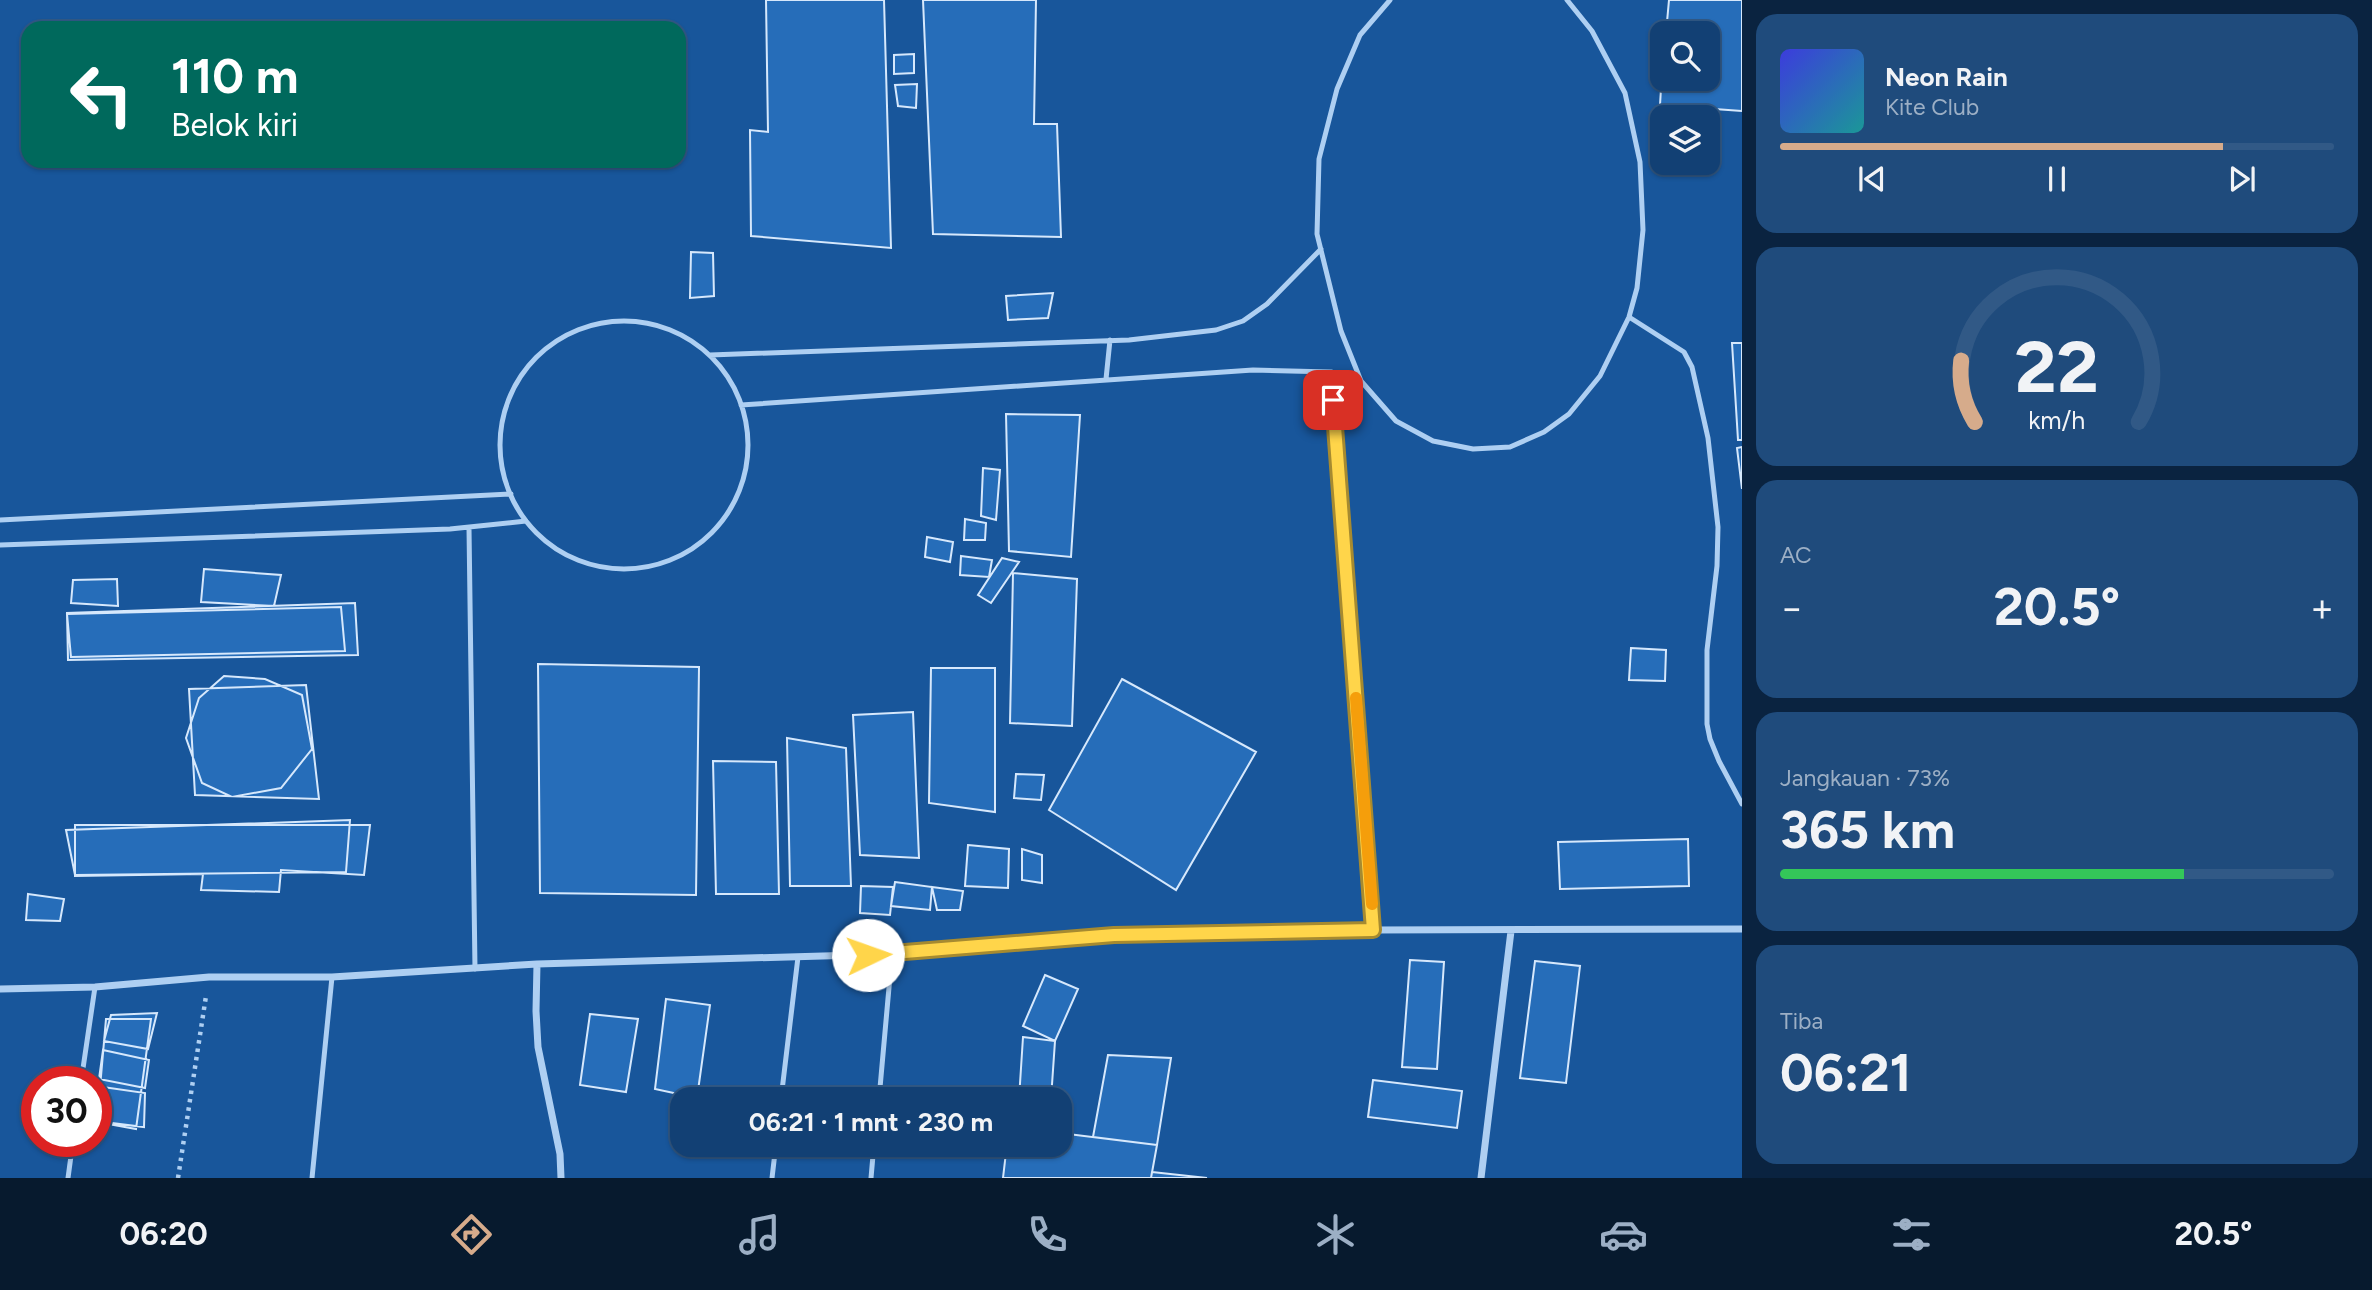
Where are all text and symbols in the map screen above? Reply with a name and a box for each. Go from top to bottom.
map controls [1650,21,1720,175]
button: search [1650,21,1720,91]
text: 110 m [171,46,299,105]
icon: left [56,49,147,140]
text: Neon Rain [1885,61,2008,93]
text: Kite Club [1885,93,1979,121]
button: layers [1650,105,1720,175]
text: Belok kiri [171,106,298,144]
icon: previous [1853,160,1891,198]
icon: pause [2038,160,2076,198]
icon: next [2223,160,2261,198]
text: 22 [2015,324,2099,411]
pin [1303,370,1363,430]
icon: arrive [1314,381,1352,419]
text: km/h [2028,405,2086,435]
text: AC [1780,541,1812,569]
text: 20.5° [1994,576,2120,638]
text: − [1780,585,1804,631]
text: + [2310,585,2334,631]
text: Jangkauan · 73% [1780,764,1950,792]
text: 365 km [1780,799,1955,861]
position arrow [831,918,905,992]
text: Tiba [1780,1007,1823,1035]
text: 06:21 [1780,1042,1912,1104]
speed limit sign: 30 [21,1066,112,1157]
text: 06:21 · 1 mnt · 230 m [749,1106,993,1138]
icon: directions [447,1210,496,1259]
icon: music [735,1210,784,1259]
icon: phone [1023,1210,1072,1259]
icon: climate [1311,1210,1360,1259]
icon: car [1599,1210,1648,1259]
icon: filters [1887,1210,1936,1259]
text: 06:20 [119,1215,208,1253]
text: 20.5° [2175,1215,2252,1253]

